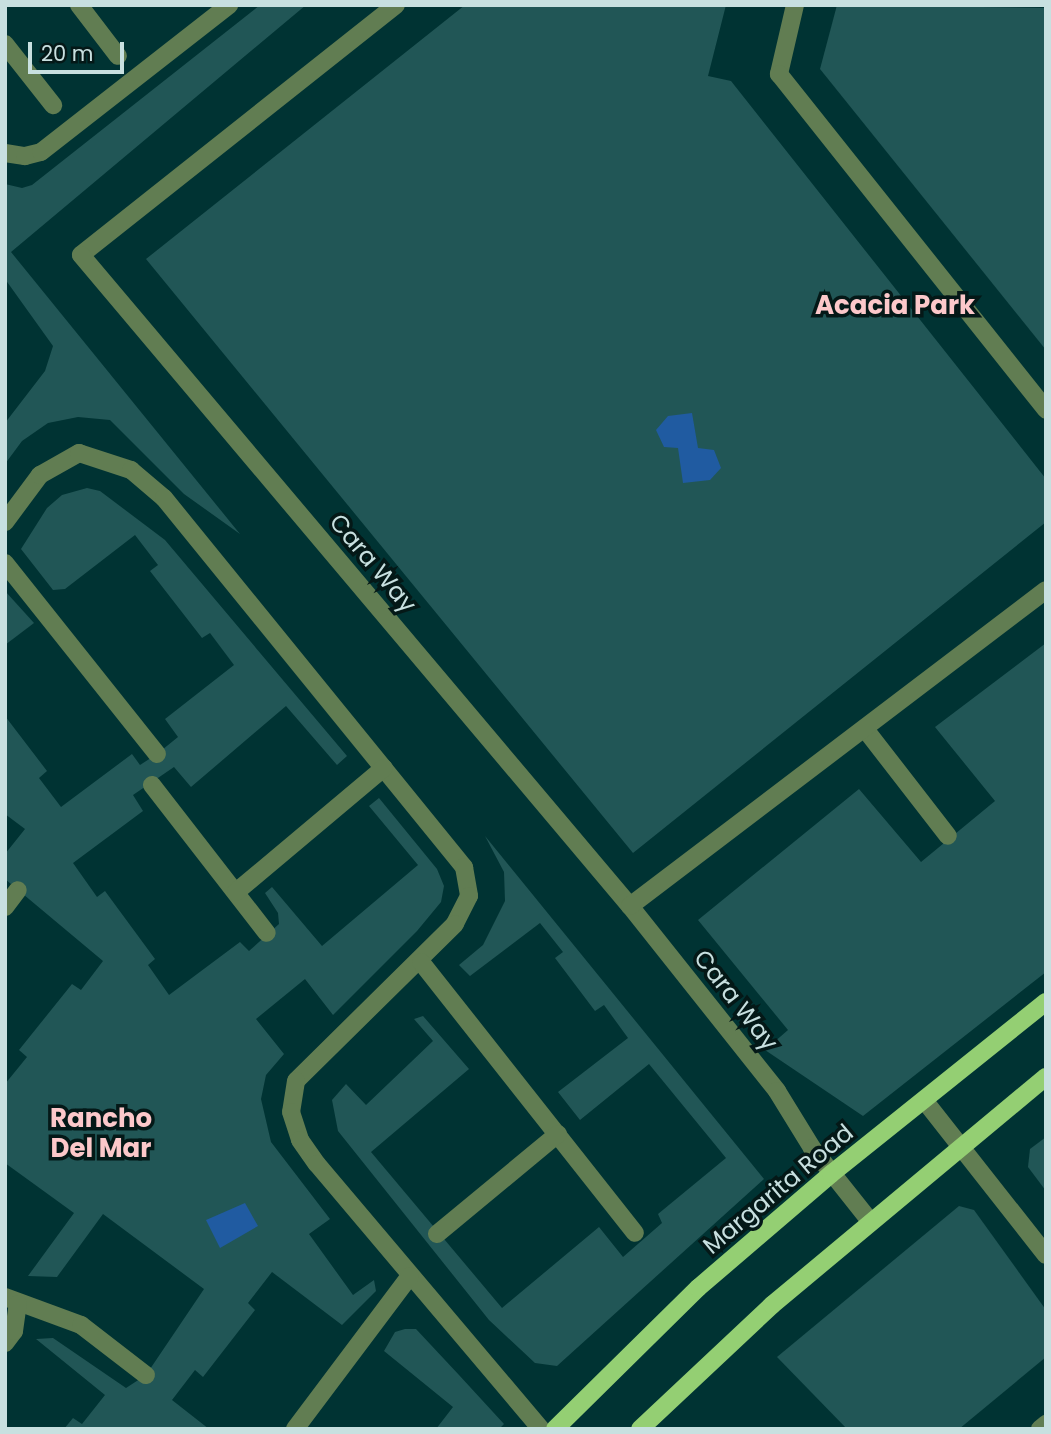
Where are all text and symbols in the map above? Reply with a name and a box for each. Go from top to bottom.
scale bar [32,28,128,72]
text: 20 m [41,39,94,68]
district label: Acacia Park [815,290,975,322]
street label: Cara Way [324,508,422,618]
street label: Cara Way [688,944,784,1056]
district label: Rancho Del Mar [50,1103,152,1164]
street label: Margarita Road [697,1118,859,1260]

